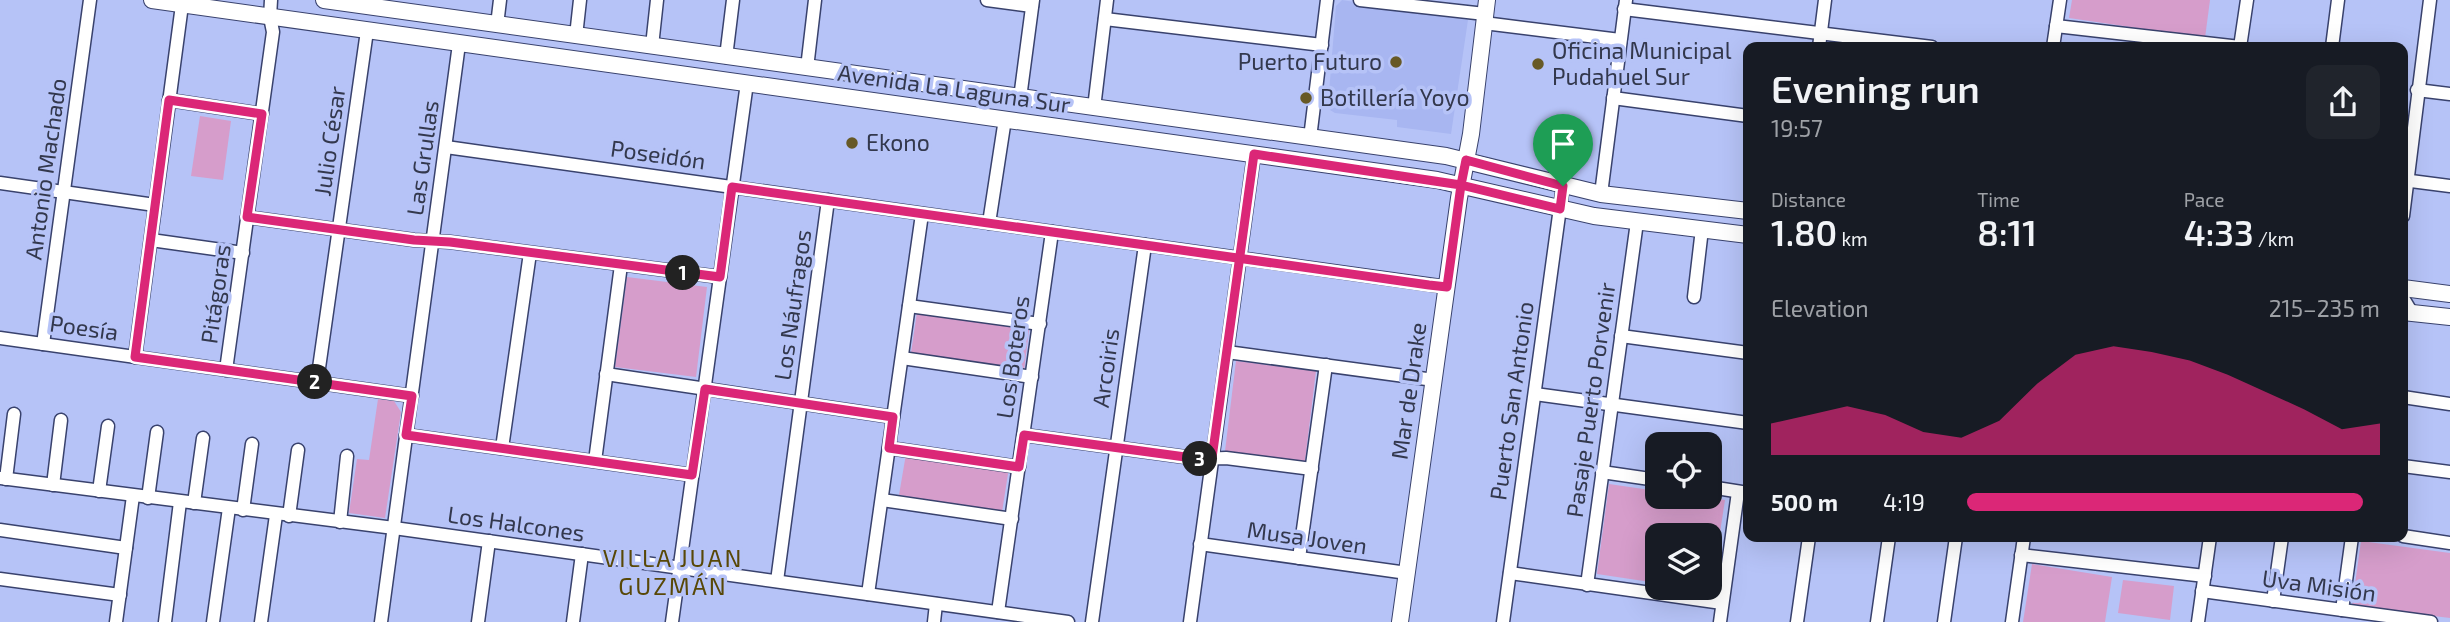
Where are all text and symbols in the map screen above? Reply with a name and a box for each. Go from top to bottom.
place label: Oficina Municipal Pudahuel Sur [1552,36,1732,90]
place label: Puerto Futuro [1238,47,1382,75]
marker: Puerto Futuro [1388,54,1404,70]
marker: Oficina Municipal Pudahuel Sur [1530,56,1546,72]
street label: Avenida La Laguna Sur [836,58,1072,118]
text: Evening run [1771,65,1980,111]
button: share [2306,65,2380,139]
street label: Antonio Machado [18,76,72,261]
place label: Botillería Yoyo [1320,83,1469,111]
street label: Julio César [307,84,351,198]
marker: Botillería Yoyo [1298,90,1314,106]
street label: Las Grullas [400,98,444,217]
pin [1533,114,1593,186]
text: 19:57 [1771,114,1823,142]
icon: arrive [1544,125,1582,163]
place label: Ekono [866,128,930,156]
street label: Poseidón [609,133,708,175]
marker: Ekono [844,135,860,151]
text: Distance [1771,188,1846,211]
text: Time [1977,188,2020,211]
text: Pace [2184,188,2225,211]
text: 1.80 [1771,211,1837,253]
text: 8:11 [1977,211,2037,253]
text: 4:33 [2184,211,2254,253]
text: km [1837,227,1868,250]
text: /km [2254,227,2294,250]
street label: Los Náufragos [768,228,816,382]
street label: Pitágoras [194,242,236,345]
pin: 1 [666,256,700,290]
text: 1 [678,261,687,284]
street label: Pasaje Puerto Porvenir [1560,280,1620,519]
street label: Los Boteros [990,294,1034,420]
text: Elevation [1771,294,1869,322]
text: 215–235 m [2269,294,2380,322]
street label: Puerto San Antonio [1483,300,1539,502]
street label: Poesía [48,308,120,346]
street label: Mar de Drake [1385,320,1431,461]
street label: Arcoiris [1086,326,1124,409]
pin: 2 [298,364,332,400]
text: 2 [309,370,320,393]
map controls [1645,432,1722,600]
button: locate [1645,432,1722,509]
pin: 3 [1182,442,1218,476]
text: 3 [1194,447,1205,470]
text: 500 m [1771,488,1838,516]
text: 4:19 [1883,488,1925,516]
street label: Los Halcones [446,500,586,546]
street label: Musa Joven [1245,515,1369,559]
button: layers [1645,523,1722,600]
district label: VILLA JUAN GUZMÁN [603,543,743,600]
street label: Uva Misión [2260,563,2378,607]

